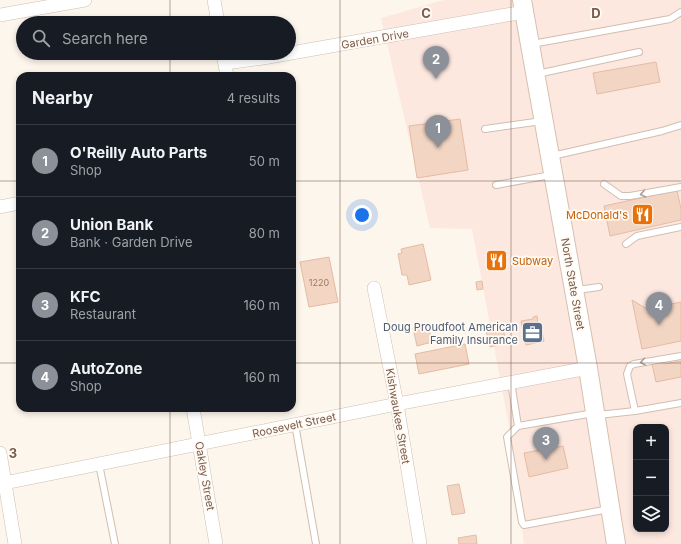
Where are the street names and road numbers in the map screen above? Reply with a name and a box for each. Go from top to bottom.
street label: Garden Drive [340,26,410,52]
street label: North State Street [558,237,588,332]
street label: Kishwaukee Street [383,367,413,465]
street label: Roosevelt Street [251,409,337,441]
street label: Oakley Street [192,440,218,512]

